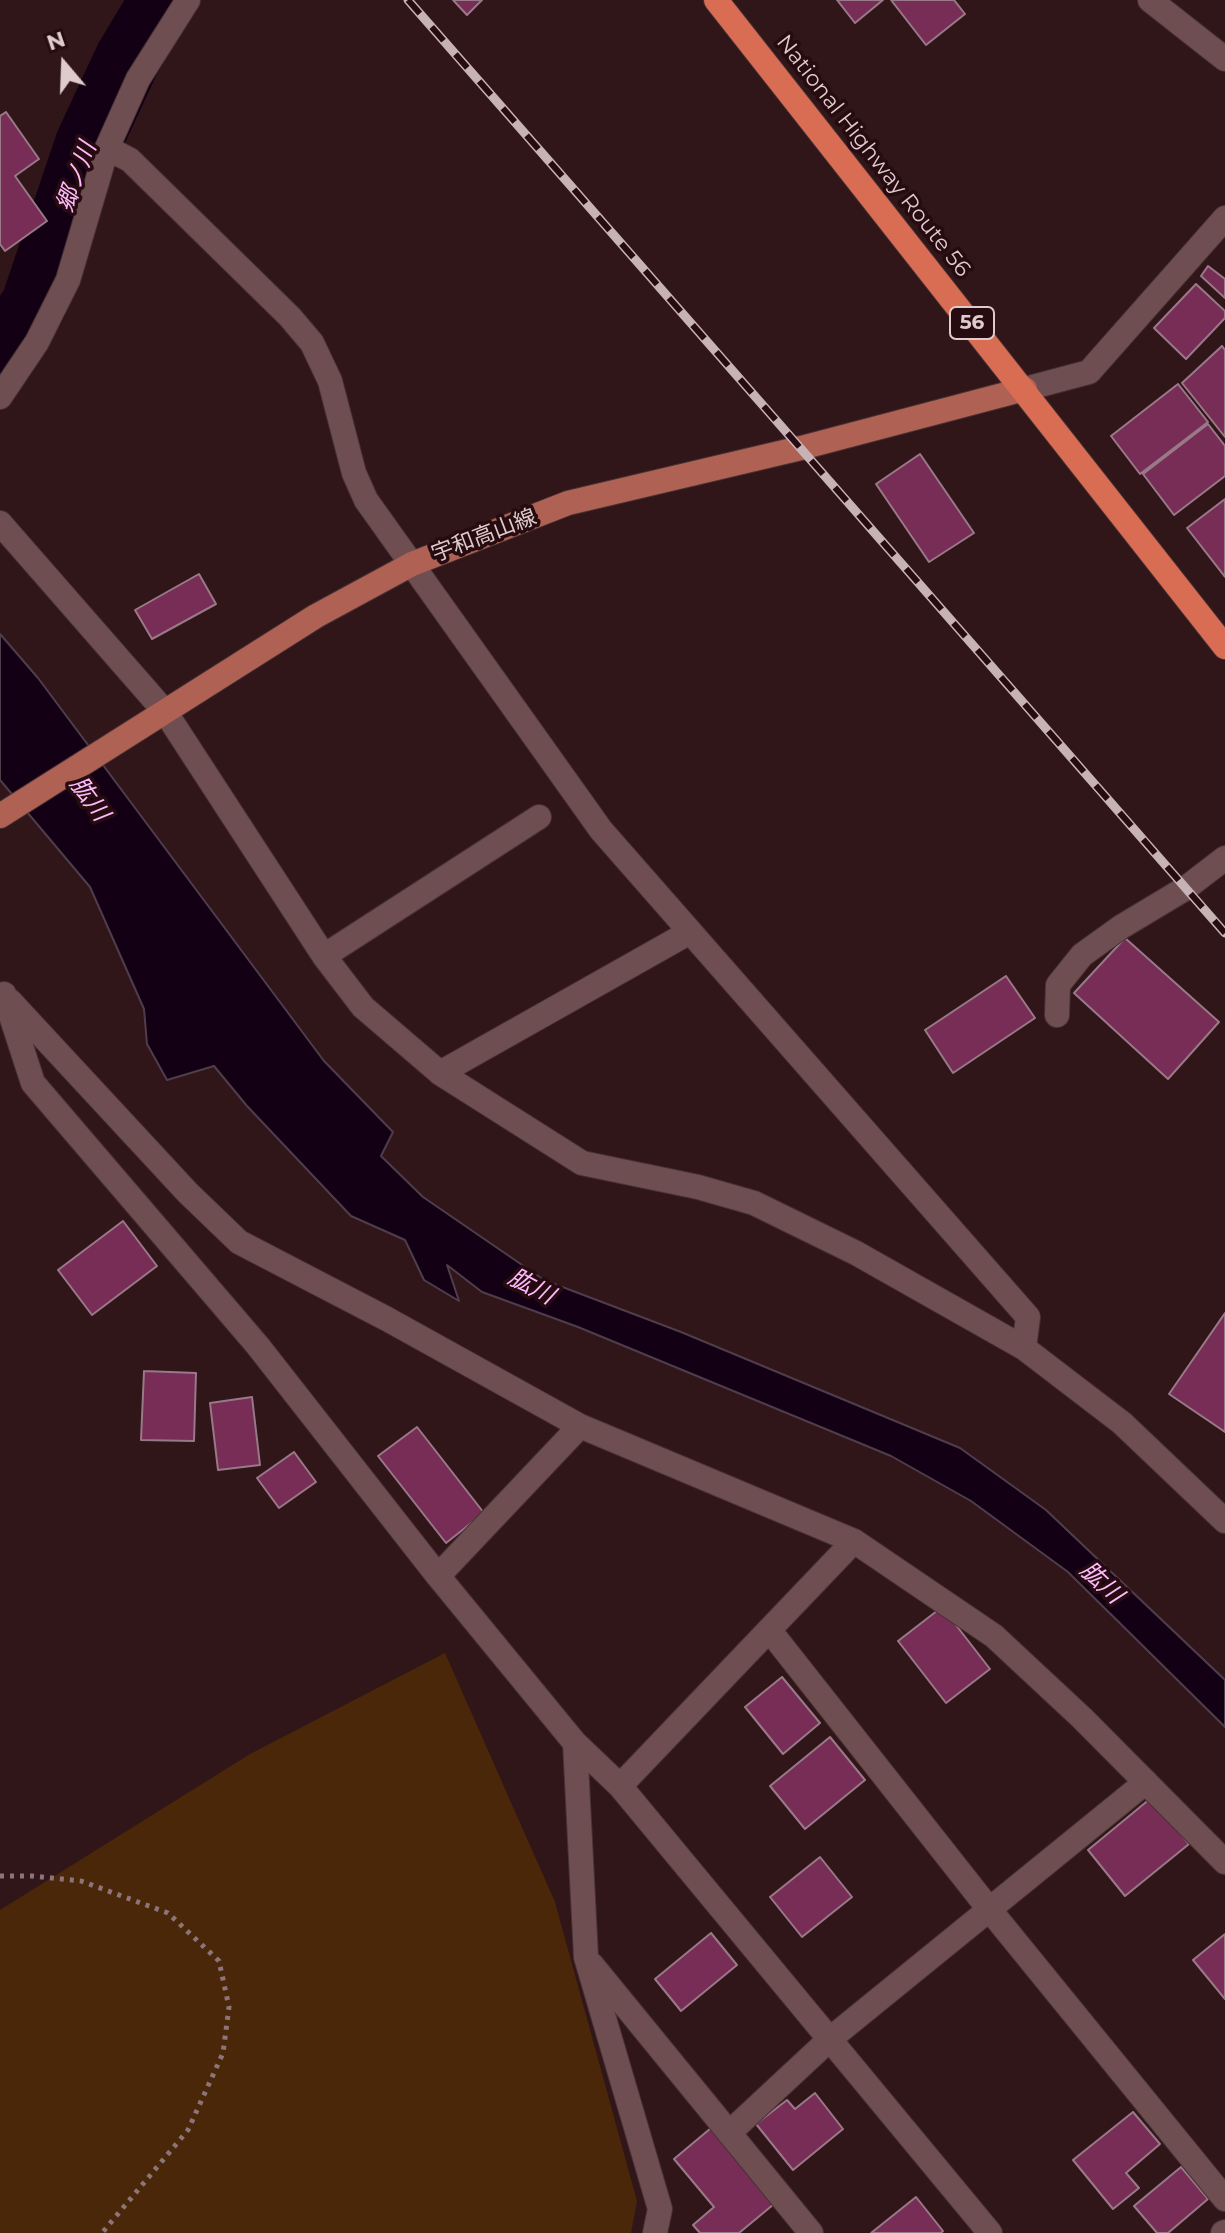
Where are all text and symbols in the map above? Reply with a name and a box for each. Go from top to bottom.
north arrow [24,24,104,104]
text: N [43,25,69,56]
street label: National Highway Route 56 [770,30,976,282]
water label: 郷ノ川 [51,138,103,216]
road number: 56 [950,307,994,339]
street label: 宇和高山線 [428,504,540,568]
water label: 肱川 [63,771,115,827]
water label: 肱川 [503,1263,559,1311]
water label: 肱川 [1074,1556,1128,1610]

